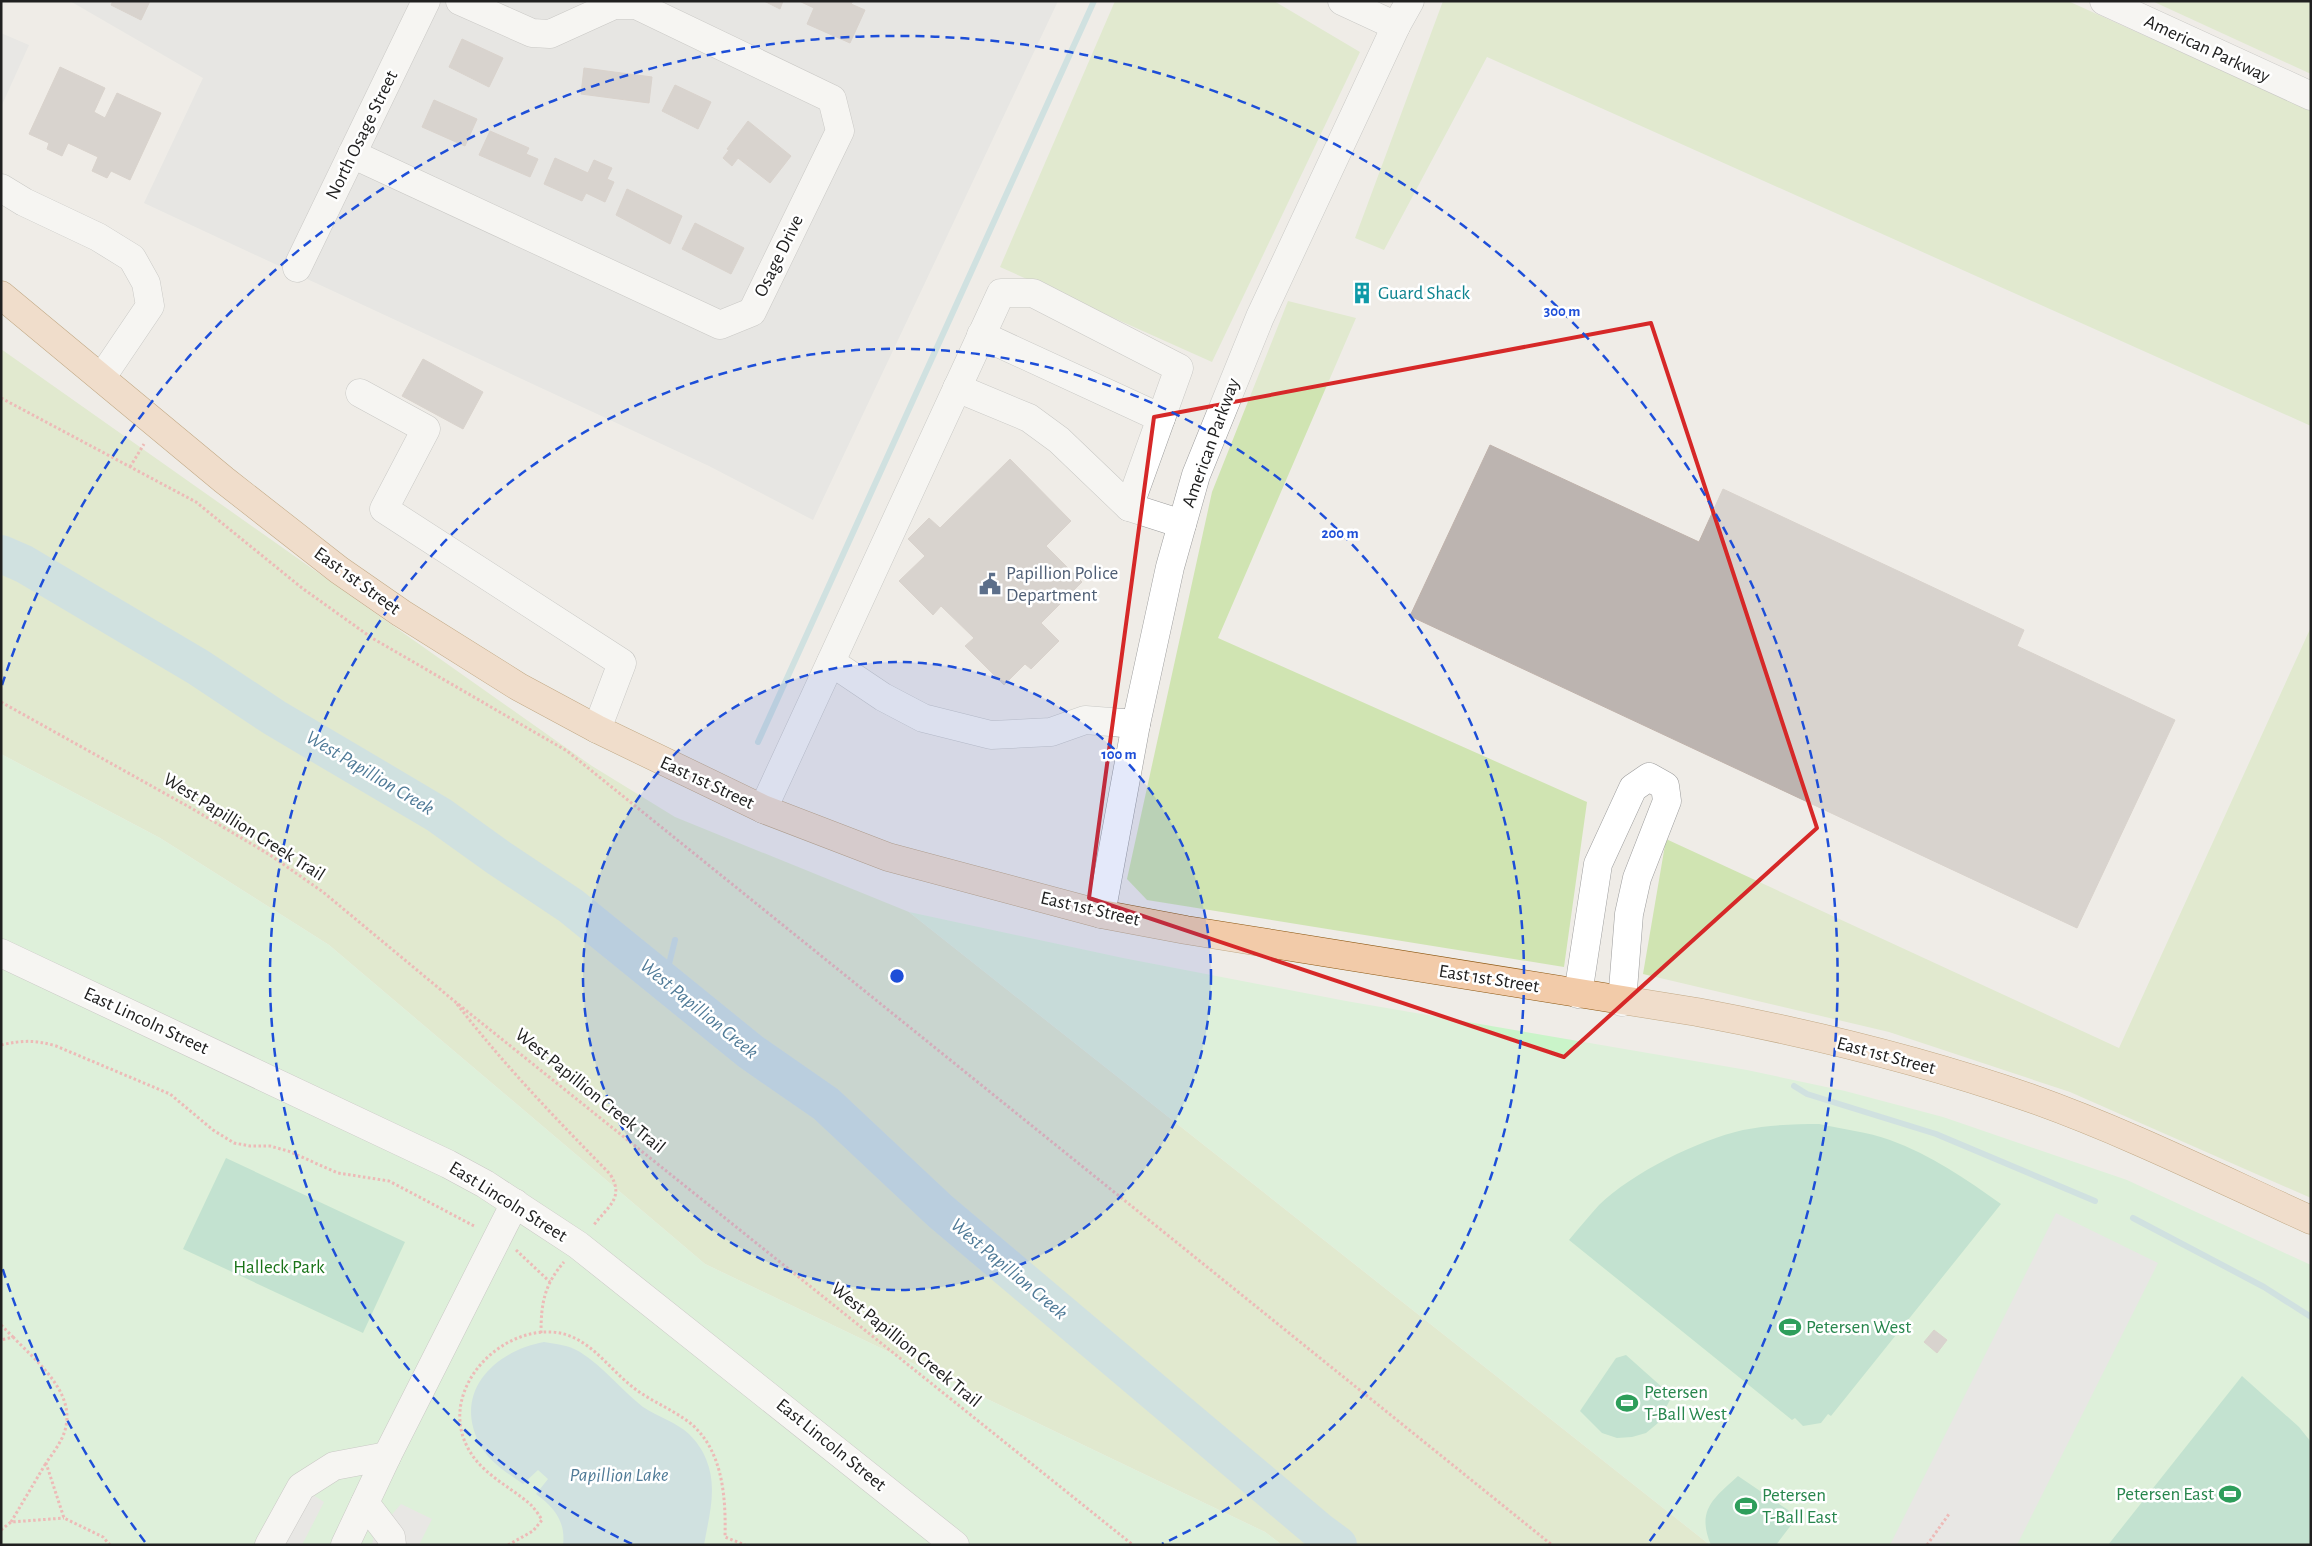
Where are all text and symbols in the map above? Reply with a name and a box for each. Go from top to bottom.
street label: American Parkway [2141,12,2273,86]
street label: North Osage Street [323,68,401,202]
street label: Osage Drive [751,212,807,300]
building icon: Guard Shack [1349,280,1375,306]
place label: Guard Shack [1378,284,1470,303]
text: 300 m [1544,304,1580,319]
street label: American Parkway [1179,376,1243,510]
text: 200 m [1321,526,1359,541]
street label: East 1st Street [310,544,404,618]
place label: Papillion Police Department [1006,564,1118,605]
public building icon: Papillion Police Department [977,571,1003,597]
water label: West Papillion Creek [302,727,438,819]
text: 100 m [1101,747,1137,762]
street label: East 1st Street [657,753,757,813]
street label: West Papillion Creek Trail [160,769,328,885]
street label: East 1st Street [1039,888,1141,930]
water label: West Papillion Creek [636,955,762,1063]
street label: East 1st Street [1437,962,1541,996]
centre of rings [888,967,906,985]
street label: East Lincoln Street [81,984,211,1058]
street label: West Papillion Creek Trail [511,1025,669,1157]
street label: East 1st Street [1835,1034,1937,1078]
street label: East Lincoln Street [446,1158,570,1246]
water label: West Papillion Creek [947,1215,1071,1323]
park label: Halleck Park [233,1258,325,1277]
street label: West Papillion Creek Trail [827,1279,985,1411]
sports icon: Petersen West [1777,1314,1803,1340]
place label: Petersen West [1806,1318,1911,1337]
place label: Petersen T-Ball West [1644,1383,1727,1424]
sports icon: Petersen T-Ball West [1614,1390,1640,1416]
street label: East Lincoln Street [773,1395,889,1495]
water label: Papillion Lake [570,1465,669,1485]
sports icon: Petersen East [2217,1481,2243,1507]
place label: Petersen East [2116,1485,2214,1504]
place label: Petersen T-Ball East [1762,1486,1837,1527]
sports icon: Petersen T-Ball East [1733,1493,1759,1519]

